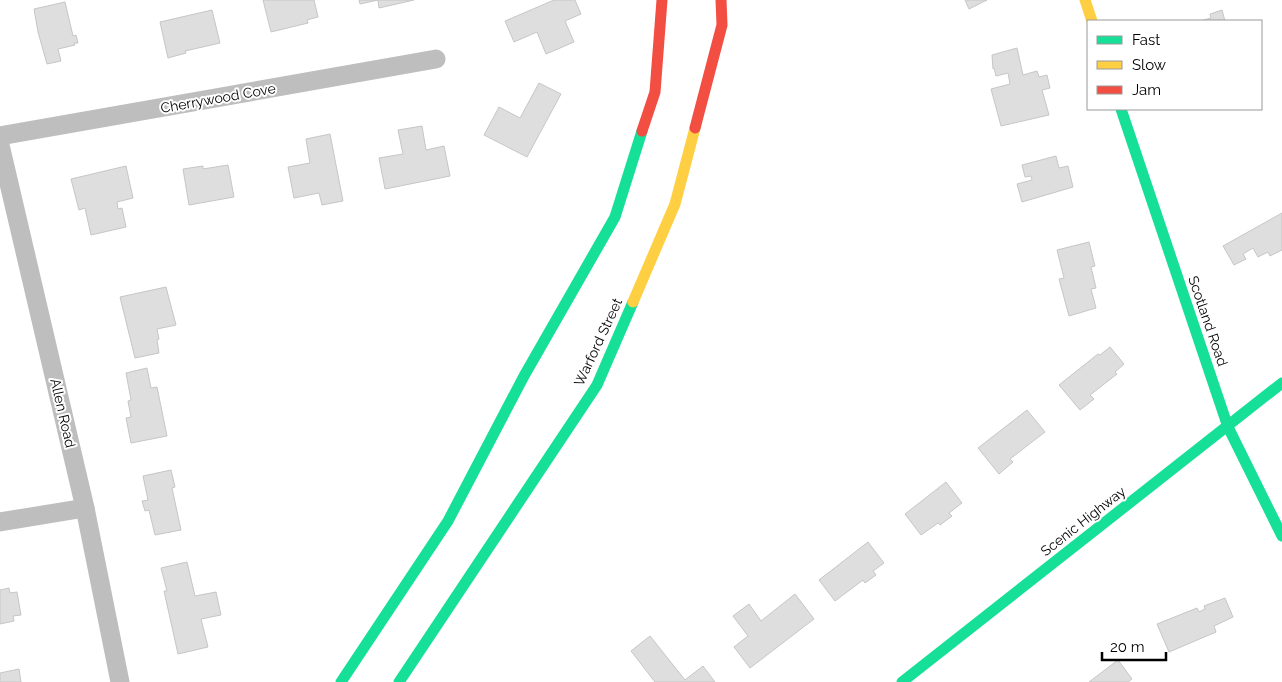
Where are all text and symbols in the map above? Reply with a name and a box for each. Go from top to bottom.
legend [1087,20,1262,110]
text: Fast [1132,31,1160,49]
text: Slow [1132,56,1166,74]
street label: Cherrywood Cove [159,80,277,116]
text: Jam [1132,81,1161,99]
street label: Scotland Road [1185,274,1231,368]
street label: Warford Street [571,295,625,388]
street label: Allen Road [47,377,79,449]
street label: Scenic Highway [1037,483,1129,559]
scale bar [1102,630,1166,662]
text: 20 m [1110,638,1145,656]

